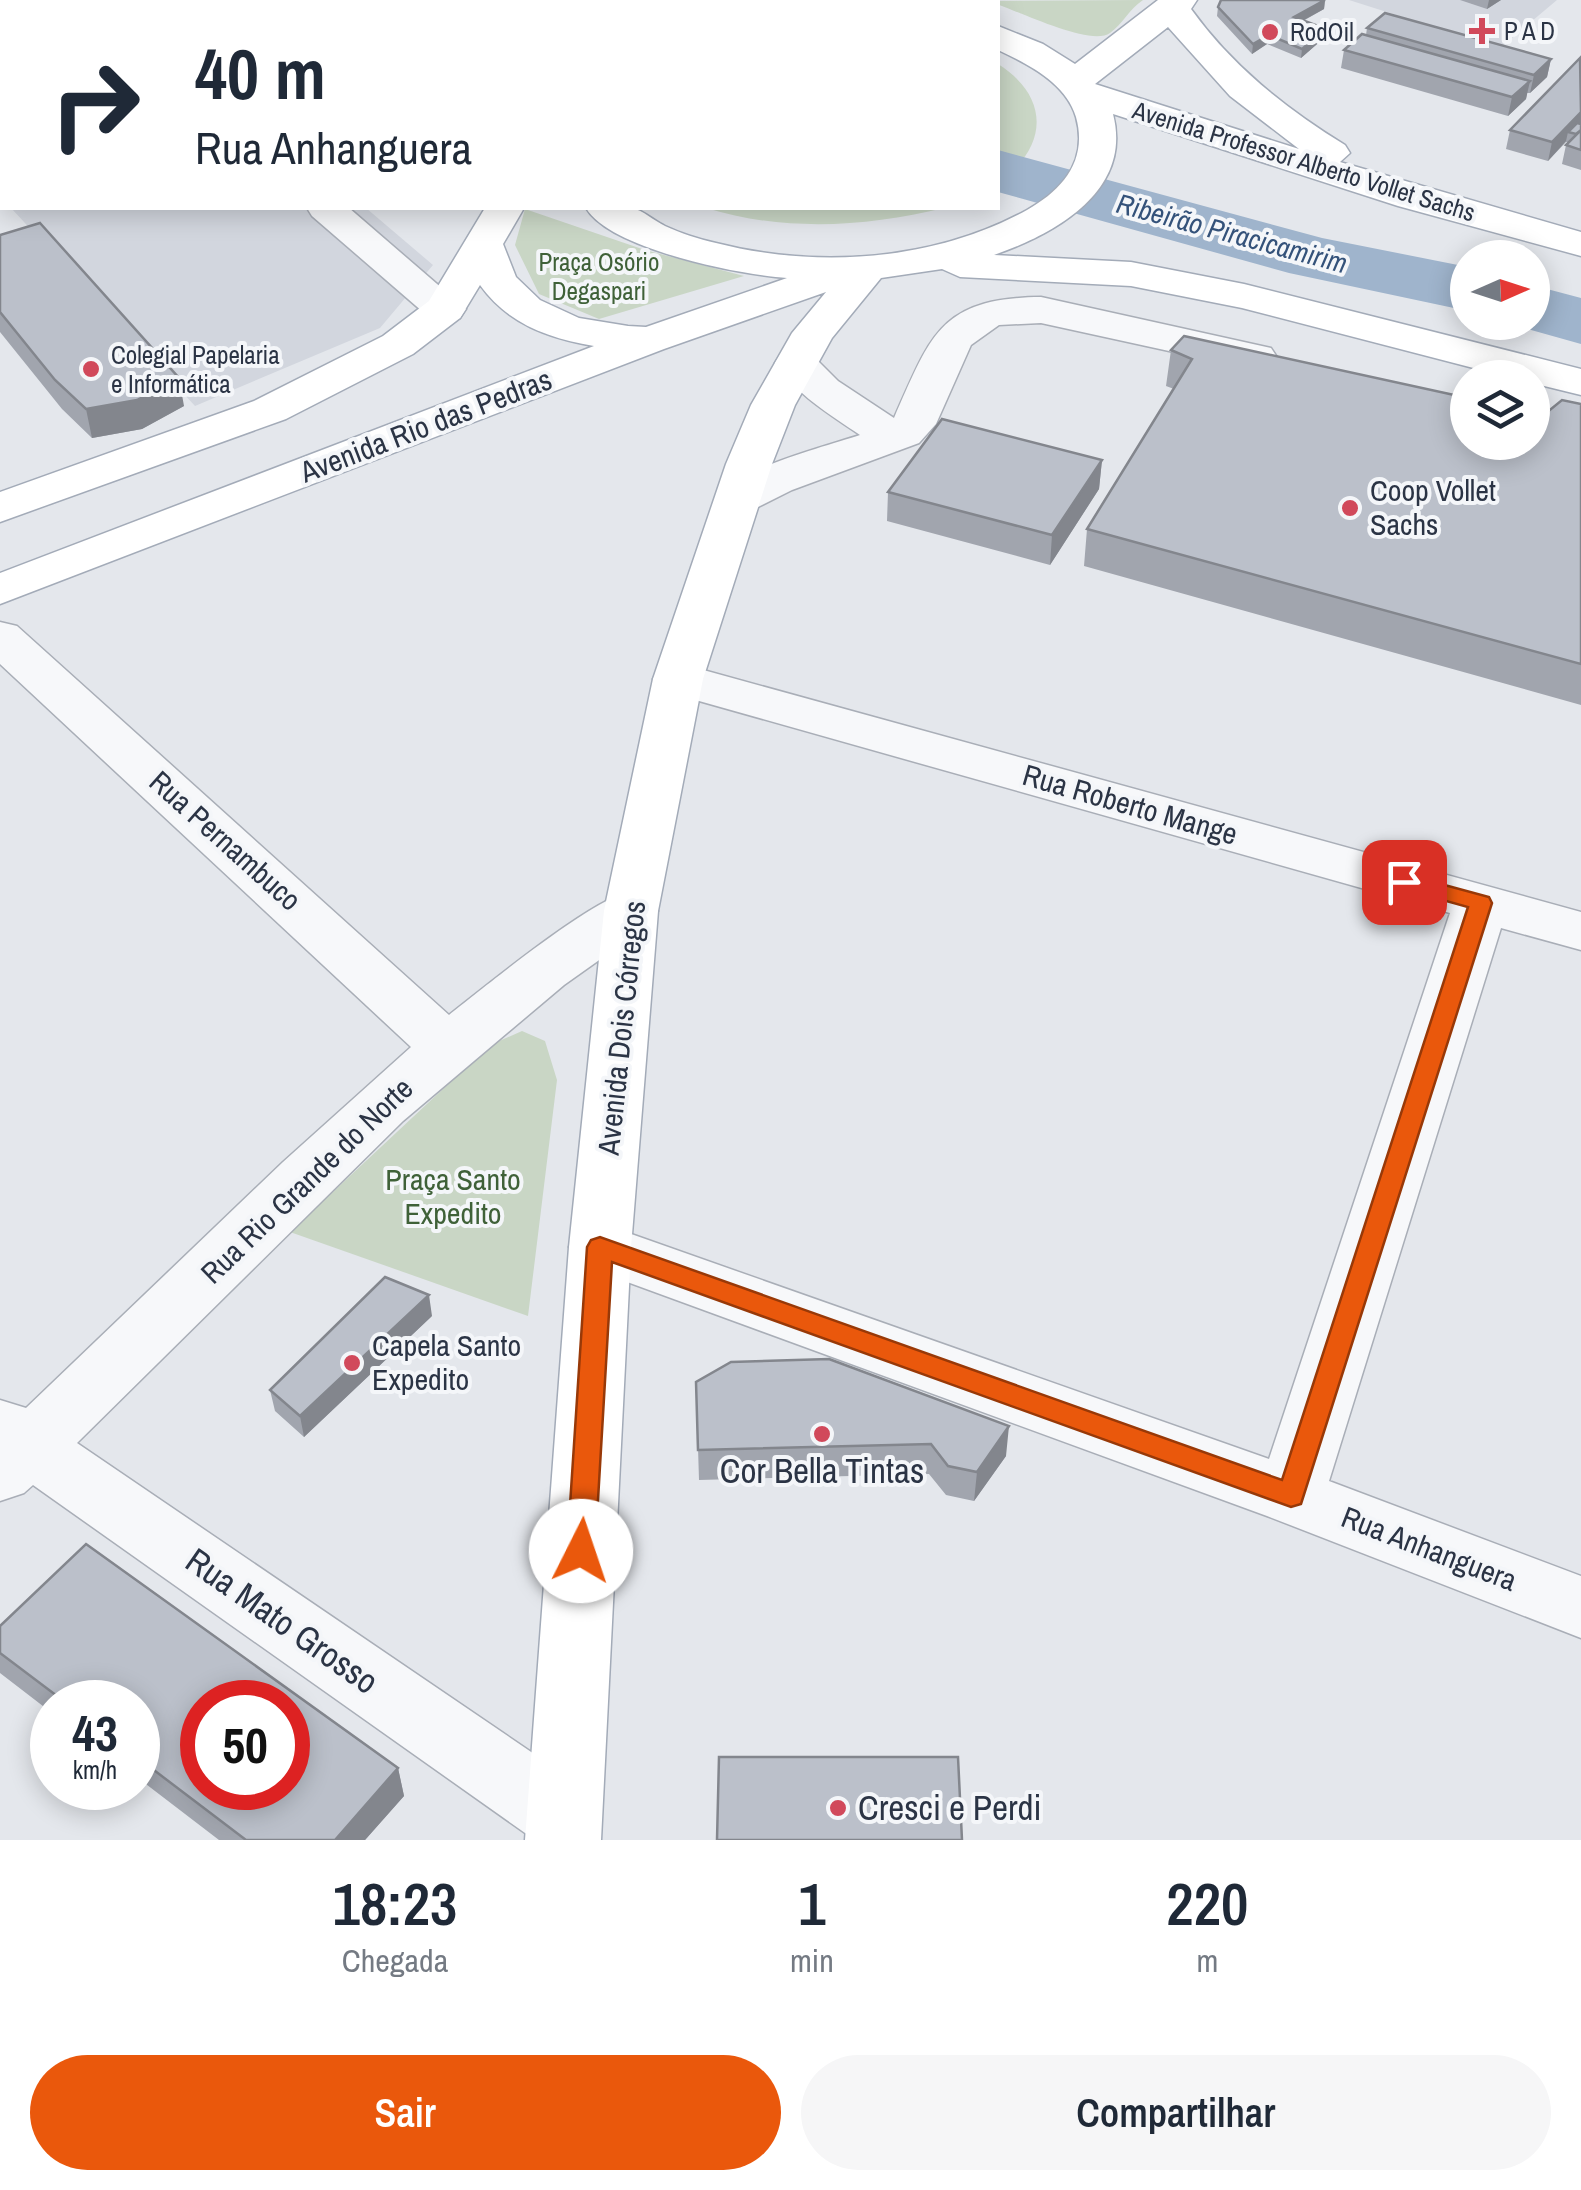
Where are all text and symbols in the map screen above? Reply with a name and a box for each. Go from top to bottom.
place label: P A D [1504,14,1555,48]
place label: RodOil [1290,15,1354,49]
marker: P A D [1469,18,1495,44]
marker: RodOil [1259,21,1281,43]
text: 40 m [195,27,326,121]
icon: right [30,40,160,170]
street label: Avenida Professor Alberto Vollet Sachs [1128,92,1479,229]
text: Rua Anhanguera [195,117,472,178]
water label: Ribeirão Piracicamirim [1112,184,1352,282]
north arrow [1450,240,1550,340]
map controls [1450,240,1550,460]
park label: Praça Osório Degaspari [539,245,659,308]
place label: Colegial Papelaria e Informática [111,338,280,401]
marker: Colegial Papelaria e Informática [80,358,102,380]
street label: Avenida Rio das Pedras [293,359,557,492]
button: layers [1450,360,1550,460]
place label: Coop Vollet Sachs [1370,470,1496,544]
marker: Coop Vollet Sachs [1339,497,1361,519]
street label: Rua Roberto Mange [1018,754,1242,854]
street label: Rua Pernambuco [141,761,310,919]
pin [1362,840,1447,925]
icon: arrive [1377,855,1432,910]
street label: Avenida Dois Córregos [588,899,654,1158]
street label: Rua Rio Grande do Norte [192,1069,421,1292]
park label: Praça Santo Expedito [385,1159,521,1233]
place label: Capela Santo Expedito [372,1325,521,1399]
marker: Capela Santo Expedito [341,1352,363,1374]
marker: Cor Bella Tintas [811,1423,833,1445]
place label: Cor Bella Tintas [720,1447,924,1494]
street label: Rua Anhanguera [1336,1496,1523,1600]
position arrow [529,1499,633,1603]
street label: Rua Mato Grosso [177,1537,388,1704]
speed limit sign: 50 [180,1680,310,1810]
text: 43 [72,1699,118,1767]
text: km/h [73,1753,117,1787]
place label: Cresci e Perdi [858,1784,1041,1831]
marker: Cresci e Perdi [827,1797,849,1819]
text: 18:23 [333,1863,457,1944]
text: 1 [798,1863,826,1944]
text: 220 [1166,1863,1248,1944]
text: Chegada [342,1939,448,1982]
text: min [790,1939,834,1982]
text: m [1196,1939,1218,1982]
button: Sair [30,2055,781,2170]
button: Compartilhar [801,2055,1551,2170]

